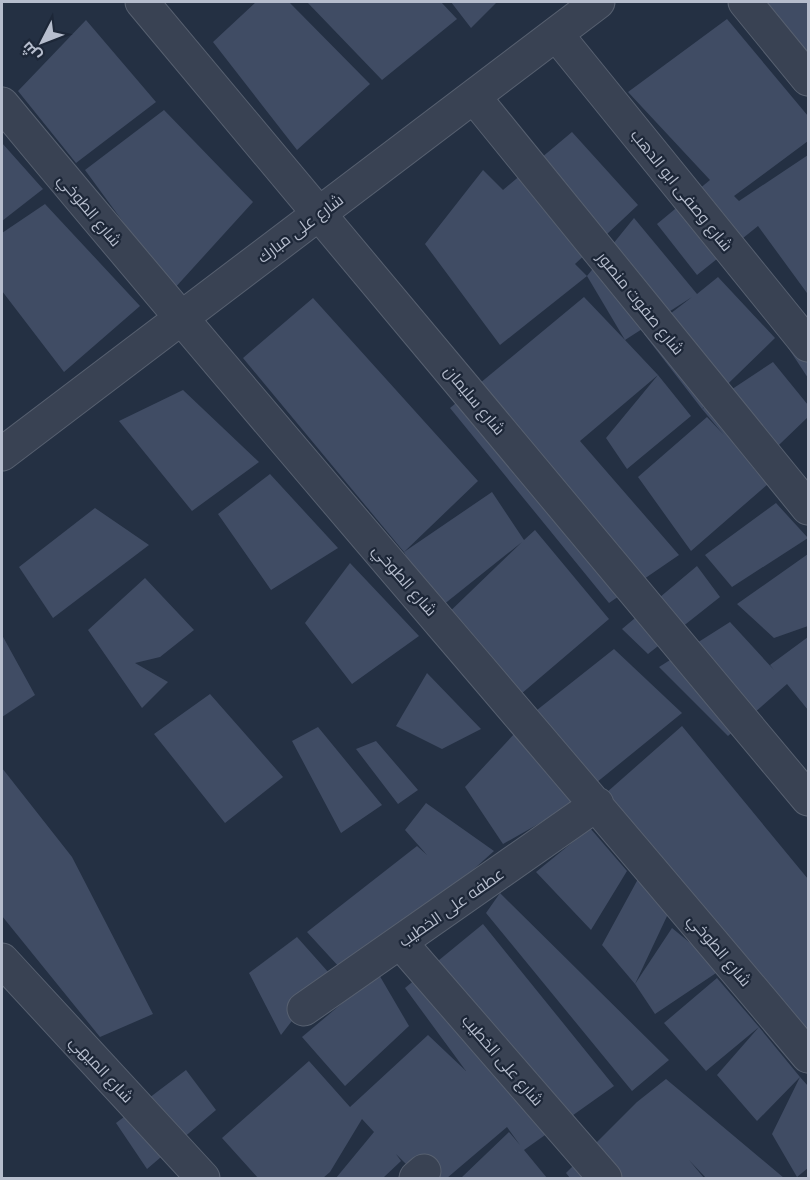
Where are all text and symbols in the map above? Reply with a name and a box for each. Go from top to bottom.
north arrow [12,12,72,72]
text: ش [17,38,45,66]
street label: شارع وصفى ابو الدهب [625,125,737,256]
street label: شارع الطوخي [51,170,126,253]
street label: شارع على مبارك [253,189,348,268]
street label: شارع صفوت منصور [591,247,689,360]
street label: شارع سليمان [439,361,510,440]
street label: شارع الطوخي [365,540,442,623]
street label: عطفه على الخطيب [394,863,508,952]
street label: شارع الطوخي [681,910,756,993]
street label: شارع على الخطيب [456,1010,548,1111]
street label: شارع الميهي [63,1031,138,1109]

